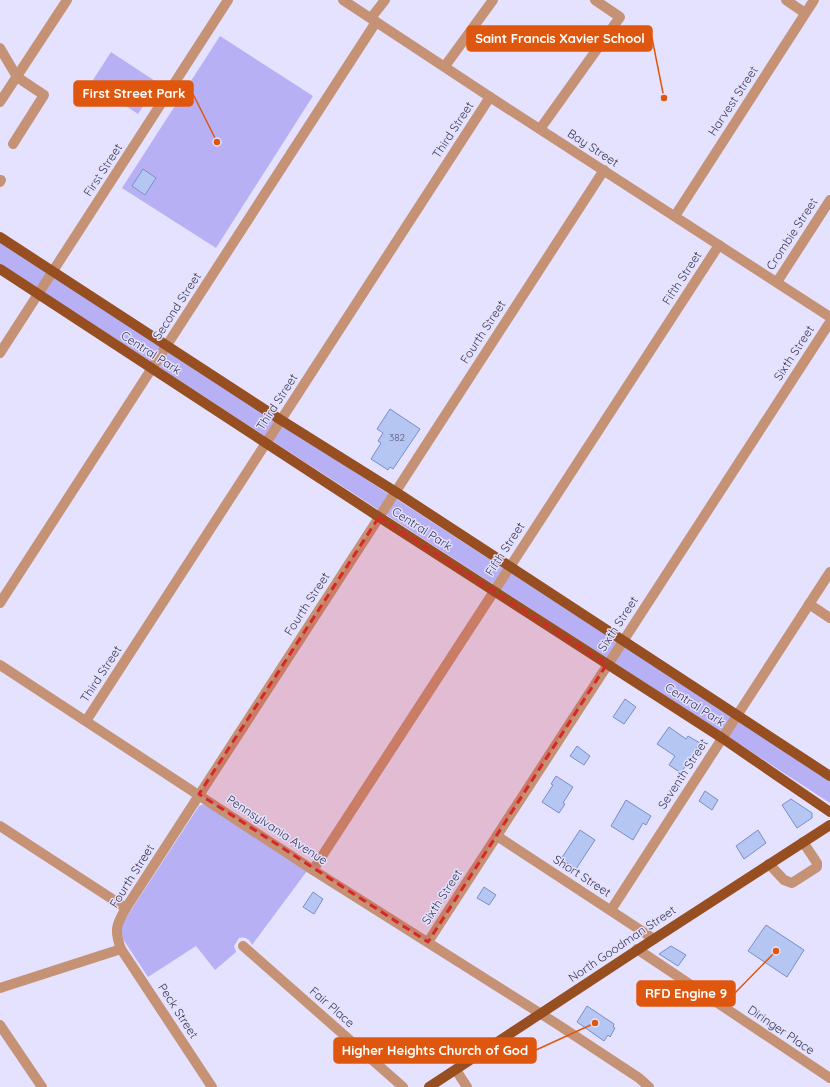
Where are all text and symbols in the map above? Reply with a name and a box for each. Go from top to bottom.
callout: Saint Francis Xavier School [467,26,652,51]
text: Saint Francis Xavier School [475,30,645,46]
street label: Harvest Street [705,63,761,138]
callout: First Street Park [74,81,193,106]
text: First Street Park [83,85,185,101]
street label: Third Street [429,99,476,161]
street label: Bay Street [565,126,622,170]
street label: First Street [80,141,125,199]
street label: Crombie Street [763,195,820,273]
street label: Fifth Street [659,248,704,307]
street label: Second Street [149,269,204,342]
street label: Fourth Street [457,297,509,366]
street label: Sixth Street [770,322,817,383]
street label: Central Park [118,328,184,378]
street label: Third Street [253,371,300,433]
house number: 382 [389,431,406,444]
street label: Central Park [389,504,455,554]
street label: Fifth Street [482,519,527,578]
street label: Fourth Street [281,569,333,638]
street label: Sixth Street [594,593,641,654]
street label: Third Street [77,643,124,705]
street label: Central Park [662,680,728,730]
street label: Seventh Street [654,736,711,812]
street label: Pennsylvania Avenue [224,791,331,868]
street label: Fourth Street [106,841,157,910]
street label: Short Street [551,851,614,900]
street label: Sixth Street [418,866,465,927]
street label: North Goodman Street [565,902,678,985]
street label: Peck Street [155,980,202,1041]
callout: RFD Engine 9 [637,981,735,1006]
street label: Fair Place [307,983,358,1030]
text: RFD Engine 9 [645,985,727,1001]
street label: Diringer Place [745,1002,818,1058]
callout: Higher Heights Church of God [334,1038,536,1063]
text: Higher Heights Church of God [342,1042,528,1058]

